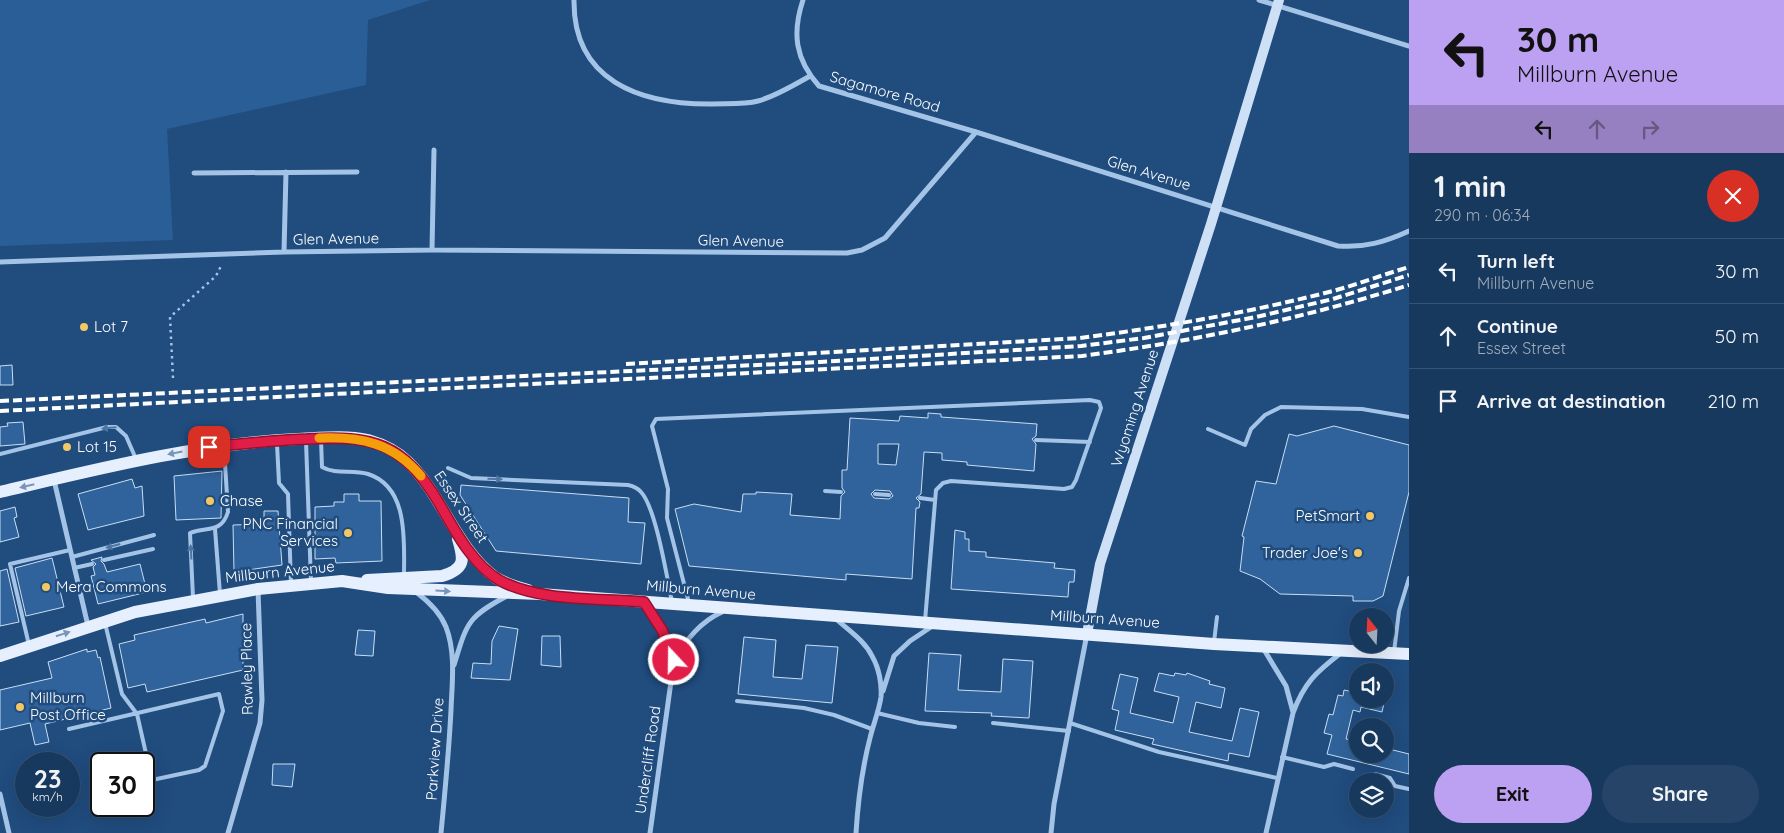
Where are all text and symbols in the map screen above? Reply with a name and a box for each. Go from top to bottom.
text: 30 m [1517,17,1599,61]
icon: left [1434,20,1499,85]
text: Millburn Avenue [1517,60,1678,88]
street label: Sagamore Road [828,67,942,116]
icon: left [1530,115,1558,143]
icon: ahead [1583,115,1611,143]
icon: right [1636,115,1664,143]
street label: Glen Avenue [1105,151,1193,194]
text: 1 min [1434,167,1507,205]
button: close [1707,170,1759,222]
text: 290 m · 06:34 [1434,205,1530,225]
street label: Glen Avenue [293,228,379,249]
street label: Glen Avenue [698,230,784,251]
text: Turn left [1477,249,1555,273]
icon: left [1434,257,1462,285]
text: 30 m [1715,259,1759,283]
text: Millburn Avenue [1477,273,1594,293]
text: Continue [1477,314,1558,338]
place label: Lot 7 [94,317,128,336]
marker: Lot 7 [78,321,90,333]
icon: ahead [1434,322,1462,350]
text: 50 m [1715,324,1759,348]
text: Essex Street [1477,338,1566,358]
street label: Wyoming Avenue [1107,347,1162,469]
icon: arrive [1434,387,1462,415]
text: Arrive at destination [1477,389,1666,413]
text: 210 m [1708,389,1759,413]
one-way arrow [100,425,116,433]
pin [188,426,230,468]
icon: arrive [195,433,223,461]
place label: Lot 15 [77,437,117,456]
marker: Lot 15 [61,441,73,453]
one-way arrow [167,449,182,457]
street label: Essex Street [430,467,493,547]
one-way arrow [487,475,503,483]
one-way arrow [19,482,34,490]
place label: Chase [220,491,263,510]
marker: Chase [204,495,216,507]
place label: PetSmart [1296,506,1360,525]
marker: PetSmart [1364,510,1376,522]
place label: PNC Financial Services [243,514,338,550]
marker: PNC Financial Services [342,527,354,539]
one-way arrow [105,542,121,550]
one-way arrow [186,543,194,559]
place label: Trader Joe's [1262,543,1348,562]
marker: Trader Joe's [1352,547,1364,559]
street label: Millburn Avenue [224,556,336,587]
street label: Millburn Avenue [645,575,757,604]
place label: Mera Commons [56,577,167,596]
marker: Mera Commons [40,581,52,593]
one-way arrow [435,588,451,596]
street label: Millburn Avenue [1050,605,1161,632]
north arrow [1349,608,1394,652]
map controls [1349,608,1394,818]
street label: Rawley Place [236,623,257,715]
one-way arrow [55,630,70,638]
position arrow [647,633,699,685]
button: sound [1349,663,1394,708]
place label: Millburn Post Office [30,688,106,724]
street label: Parkview Drive [421,697,448,801]
marker: Millburn Post Office [14,701,26,713]
street label: Undercliff Road [631,705,664,815]
button: search [1349,718,1394,763]
speed limit sign: 30 [90,752,155,817]
text: 23 [34,763,61,794]
button: Exit [1434,765,1592,823]
button: Share [1602,765,1759,823]
button: layers [1349,773,1394,818]
text: km/h [32,789,63,804]

